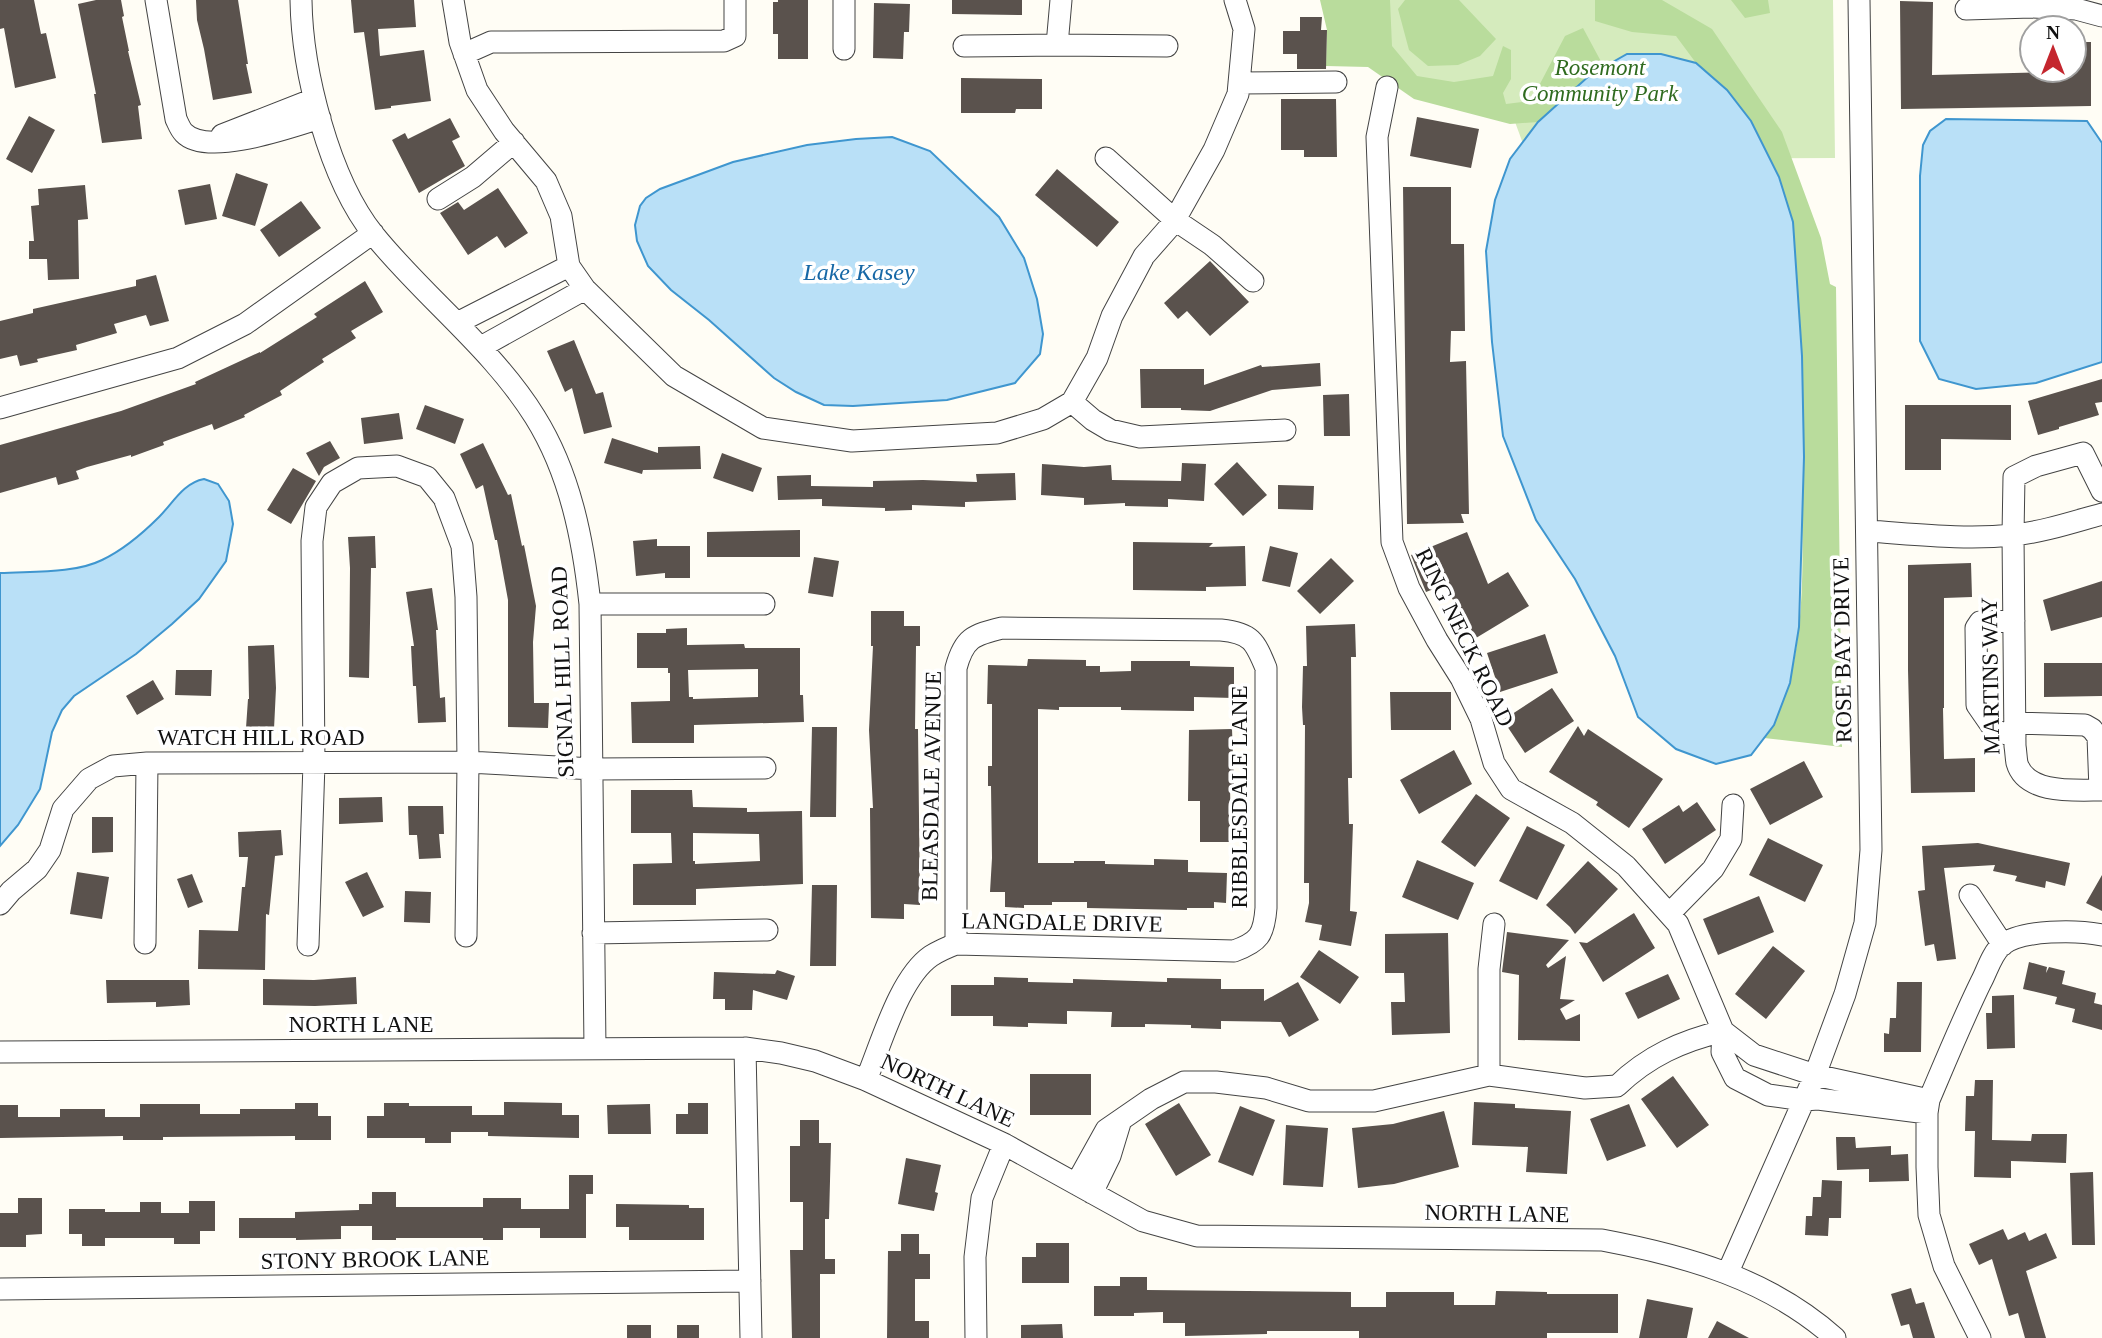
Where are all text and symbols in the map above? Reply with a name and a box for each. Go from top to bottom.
north arrow [2018,14,2088,84]
text: N [2046,22,2060,43]
park label: Rosemont Community Park [1522,55,1679,106]
water label: Lake Kasey [802,259,915,285]
street label: RING NECK ROAD [1410,544,1519,731]
street label: ROSE BAY DRIVE [1828,557,1857,743]
street label: SIGNAL HILL ROAD [546,566,579,778]
street label: MARTINS WAY [1977,597,2004,755]
street label: BLEASDALE AVENUE [917,671,946,901]
street label: RIBBLESDALE LANE [1227,686,1252,908]
street label: WATCH HILL ROAD [157,725,365,750]
street label: LANGDALE DRIVE [961,908,1163,937]
street label: NORTH LANE [289,1012,433,1037]
street label: NORTH LANE [877,1049,1019,1132]
street label: NORTH LANE [1424,1200,1570,1227]
street label: STONY BROOK LANE [260,1245,490,1274]

